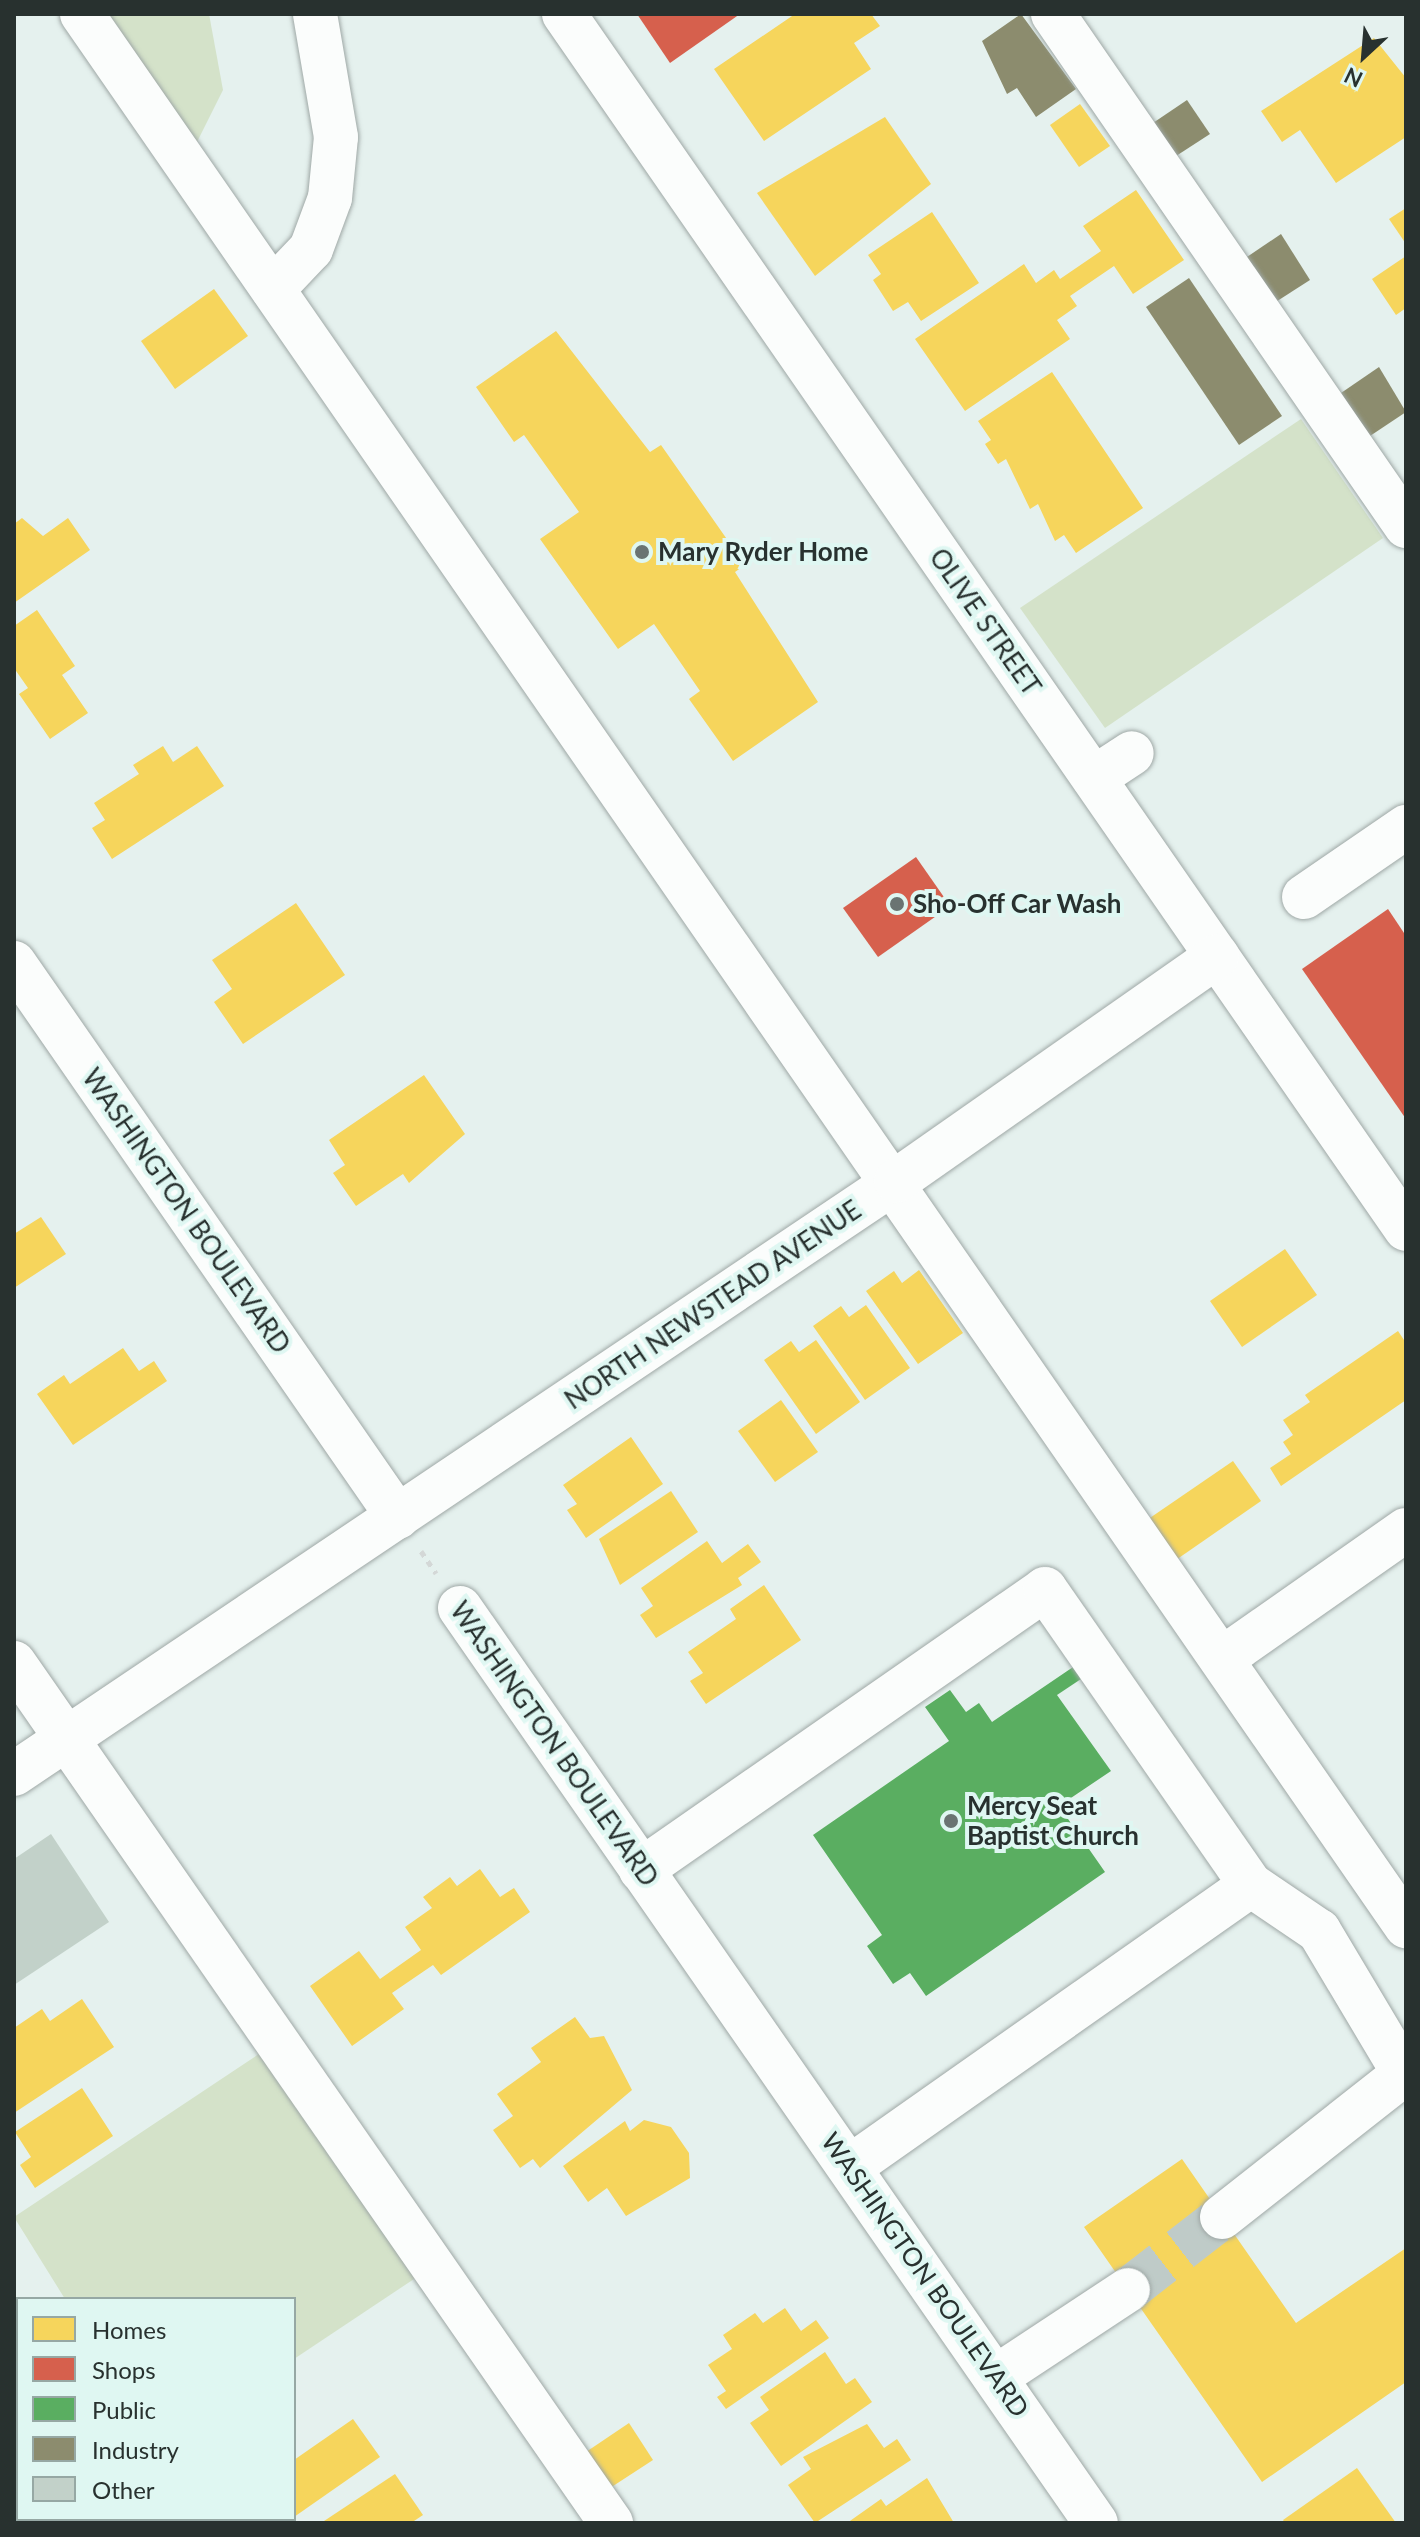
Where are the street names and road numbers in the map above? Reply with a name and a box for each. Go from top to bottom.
street label: OLIVE STREET [923,543,1047,701]
street label: WASHINGTON BOULEVARD [76,1063,296,1359]
street label: NORTH NEWSTEAD AVENUE [559,1194,867,1416]
street label: WASHINGTON BOULEVARD [444,1596,664,1892]
street label: WASHINGTON BOULEVARD [815,2127,1035,2423]

